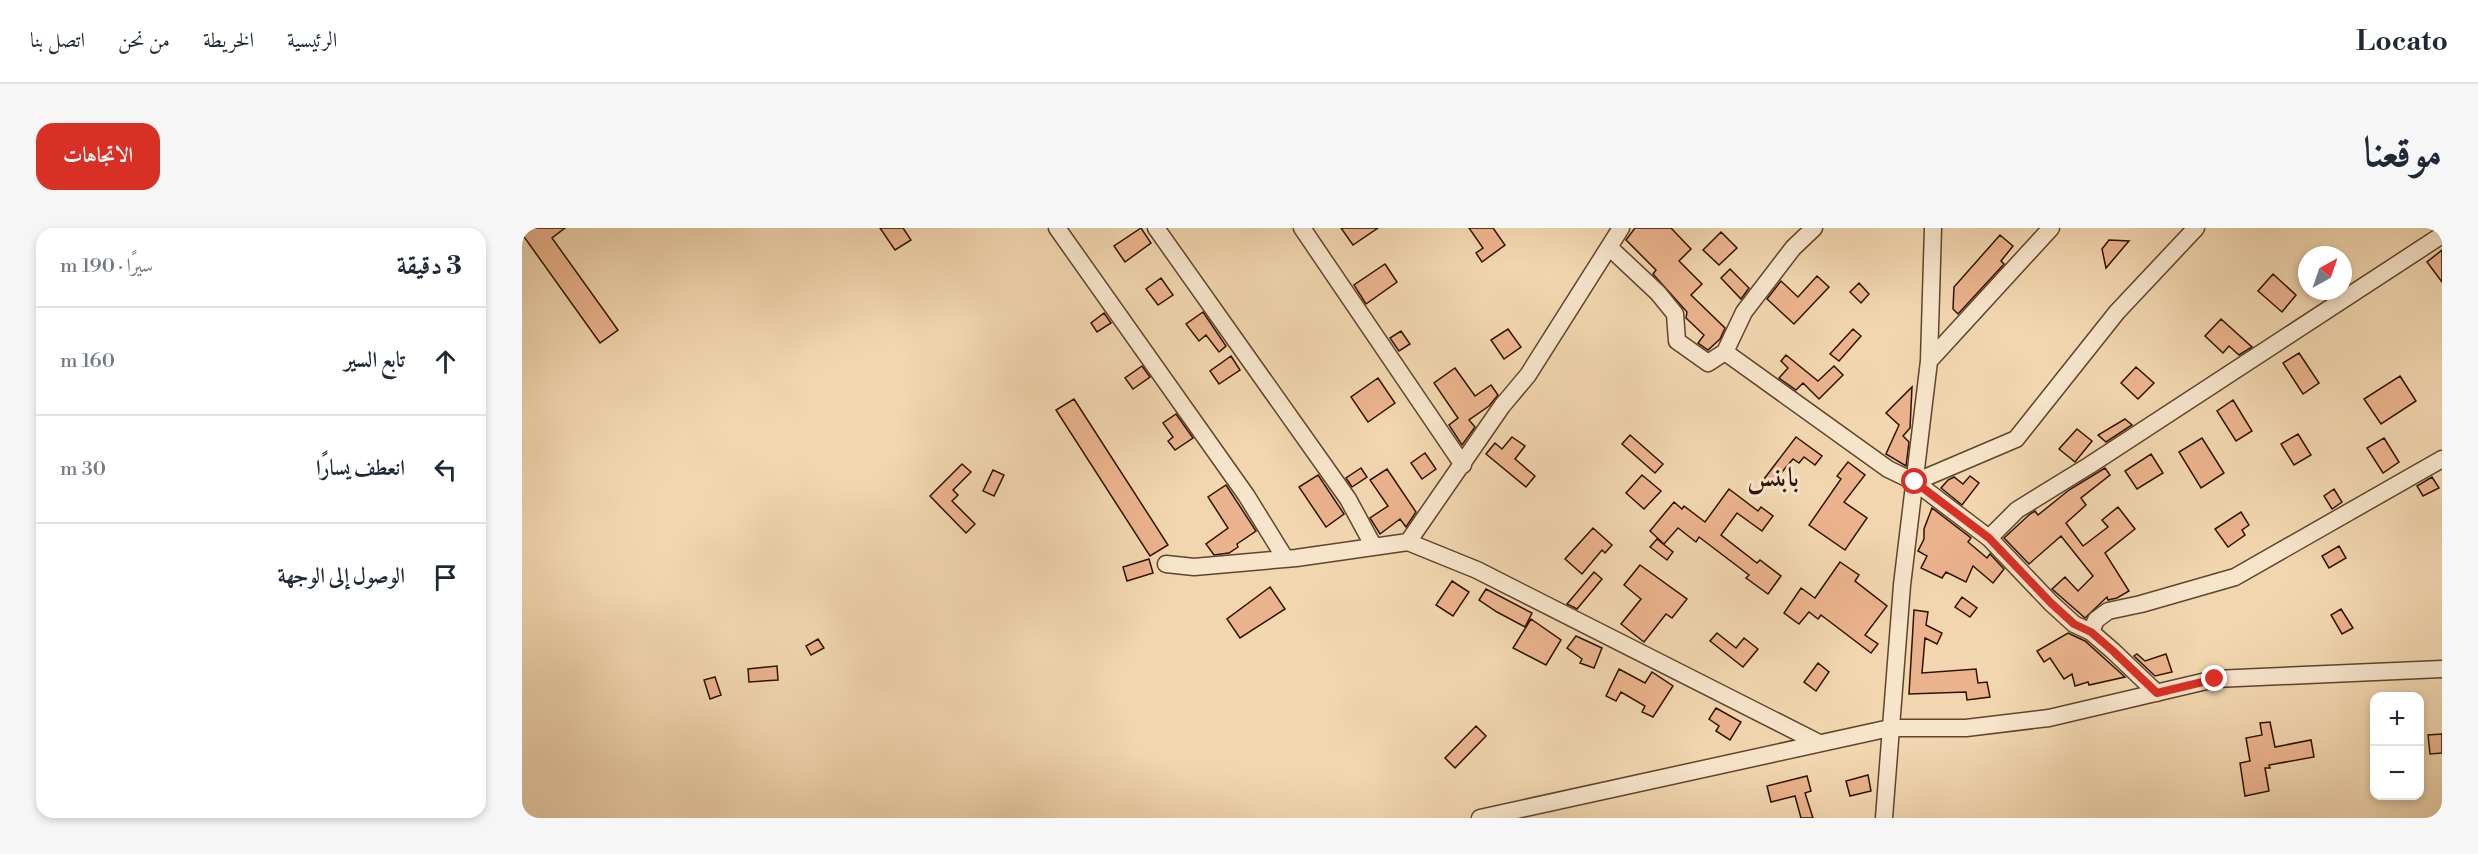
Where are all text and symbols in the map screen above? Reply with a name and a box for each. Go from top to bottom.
text: Locato [2356,24,2448,59]
text: اتصل بنا [30,28,85,54]
text: من نحن [118,28,170,54]
text: الخريطة [203,28,254,54]
text: الرئيسية [287,28,337,54]
button: الاتجاهات [36,123,160,190]
text: موقعنا [2364,127,2442,180]
north arrow [2298,246,2352,300]
text: 3 دقيقة [397,250,462,282]
text: سيرًا · 190 m [60,254,153,279]
icon: ahead [429,345,462,378]
text: تابع السير [344,347,405,374]
text: 160 m [60,349,115,374]
icon: left [429,453,462,486]
text: انعطف يسارًا [316,455,405,482]
text: 30 m [60,457,106,482]
district label: بابنس [1747,462,1799,495]
route start [1901,468,1927,494]
icon: arrive [429,561,462,594]
text: الوصول إلى الوجهة [277,563,405,590]
route end [2201,665,2227,691]
map controls [2370,692,2424,800]
button: + [2370,692,2424,746]
button: − [2370,746,2424,800]

